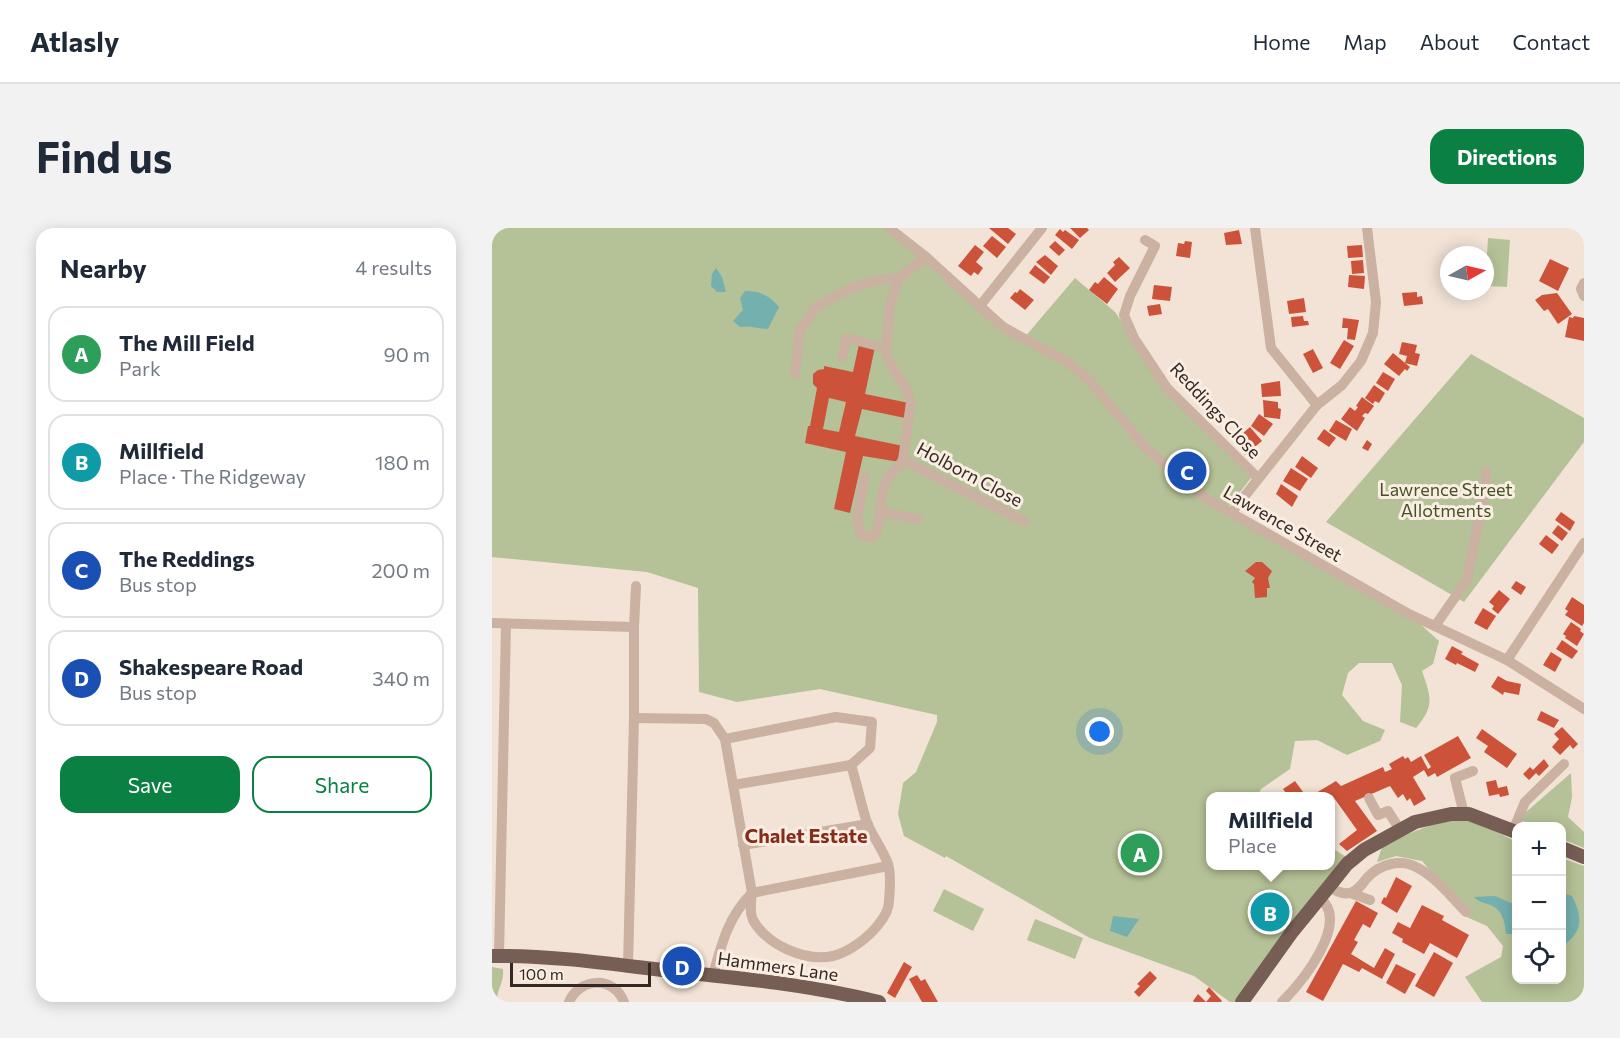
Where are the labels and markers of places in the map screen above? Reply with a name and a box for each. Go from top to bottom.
pin: C [1168,448,1206,494]
pin: A [1120,830,1160,876]
pin: B [1250,890,1290,934]
pin: D [662,944,702,988]

